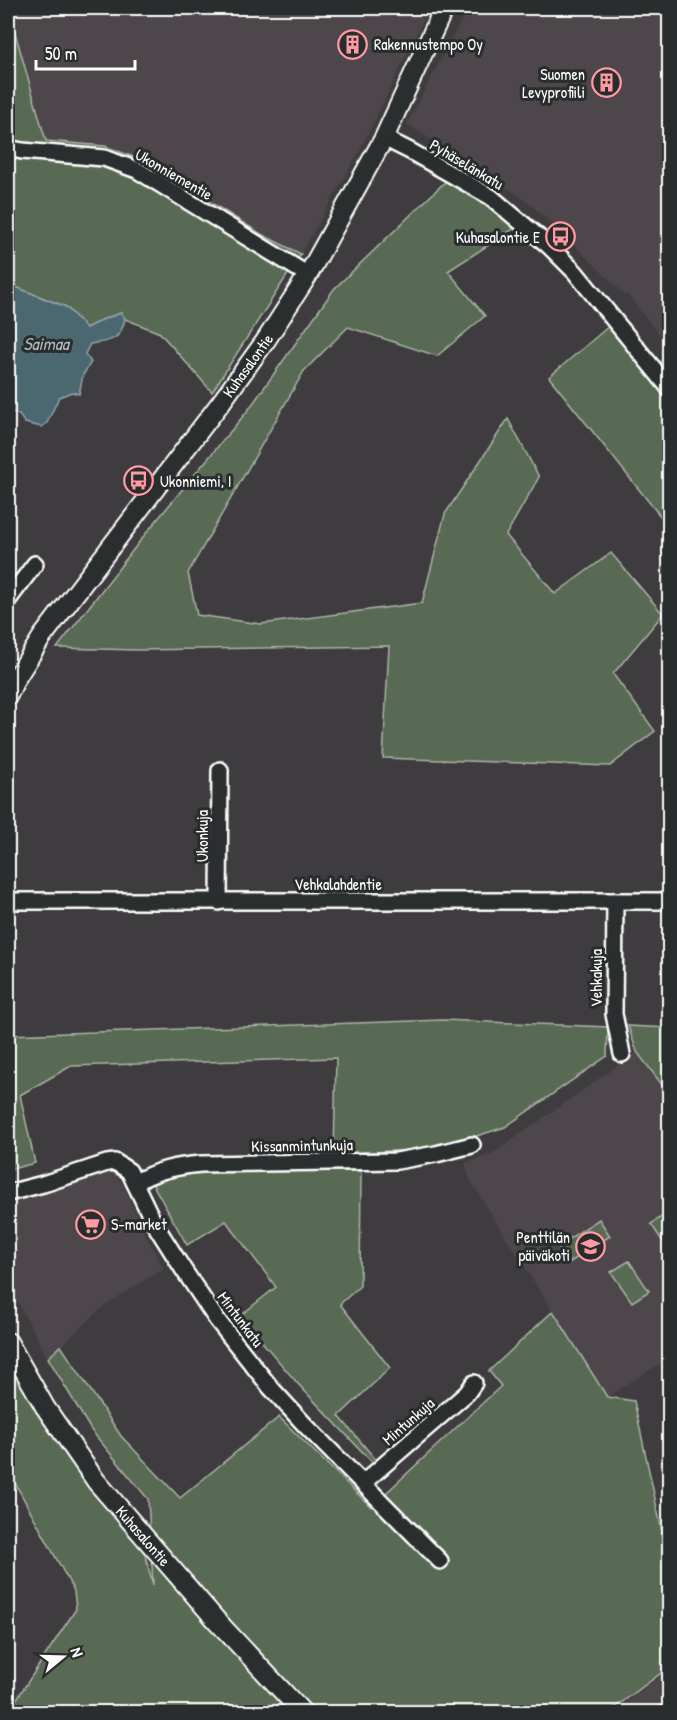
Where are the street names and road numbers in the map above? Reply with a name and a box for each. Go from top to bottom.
street label: Pyhäselänkatu [426,133,509,195]
street label: Ukonniementie [131,143,217,205]
street label: Kuhasalontie [217,329,279,402]
street label: Ukonkuja [191,810,213,862]
street label: Vehkalahdentie [294,873,382,895]
street label: Vehkakuja [585,949,607,1007]
street label: Kissanmintunkuja [251,1133,353,1157]
street label: Mintunkatu [213,1287,269,1352]
street label: Mintunkuja [377,1392,439,1450]
street label: Kuhasalontie [111,1501,176,1571]

